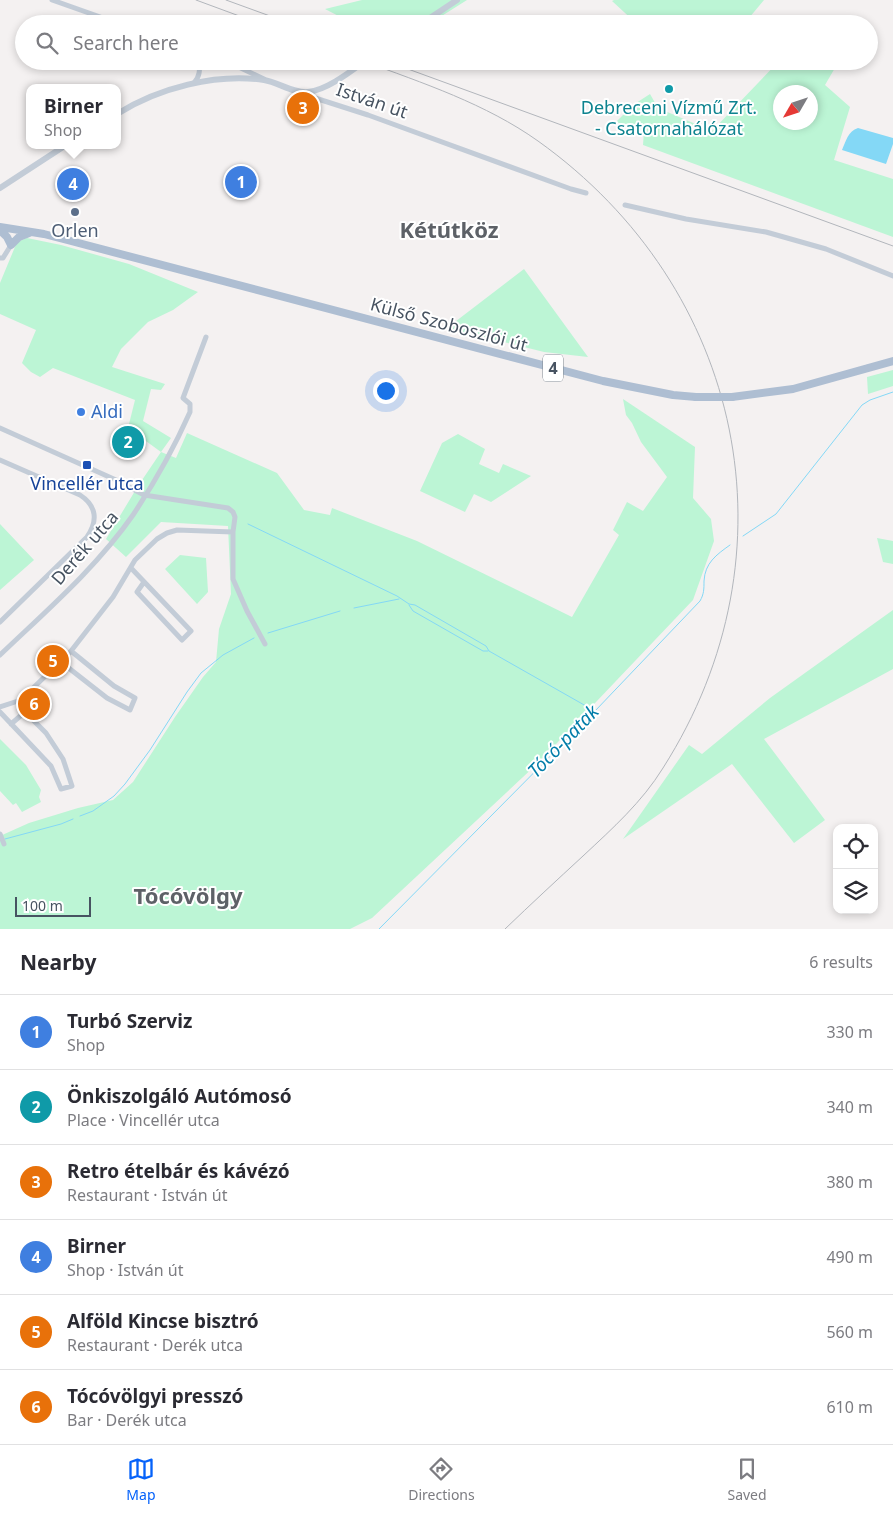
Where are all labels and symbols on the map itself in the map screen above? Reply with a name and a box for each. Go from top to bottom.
street label: István út [333,77,412,124]
marker: Debreceni Vízmű Zrt. - Csatornahálózat [663,83,675,95]
north arrow [773,85,818,130]
pin: 3 [287,89,319,127]
place label: Debreceni Vízmű Zrt. - Csatornahálózat [581,95,757,140]
pin: 1 [225,163,257,201]
pin: 4 [57,165,89,203]
marker: Orlen [69,206,81,218]
district label: Kétútköz [399,214,499,244]
place label: Orlen [51,218,99,242]
street label: Külső Szoboszlói út [368,291,531,357]
road number: 4 [543,354,563,382]
your location [373,378,399,404]
place label: Aldi [91,399,123,423]
marker: Aldi [75,406,87,418]
pin: 2 [112,423,144,461]
marker: Vincellér utca [81,459,93,471]
place label: Vincellér utca [30,471,144,495]
street label: Derék utca [45,505,123,590]
pin: 5 [37,642,69,680]
pin: 6 [18,685,50,723]
water label: Tócó-patak [522,698,605,783]
district label: Tócóvölgy [134,880,243,910]
scale bar [15,894,91,917]

